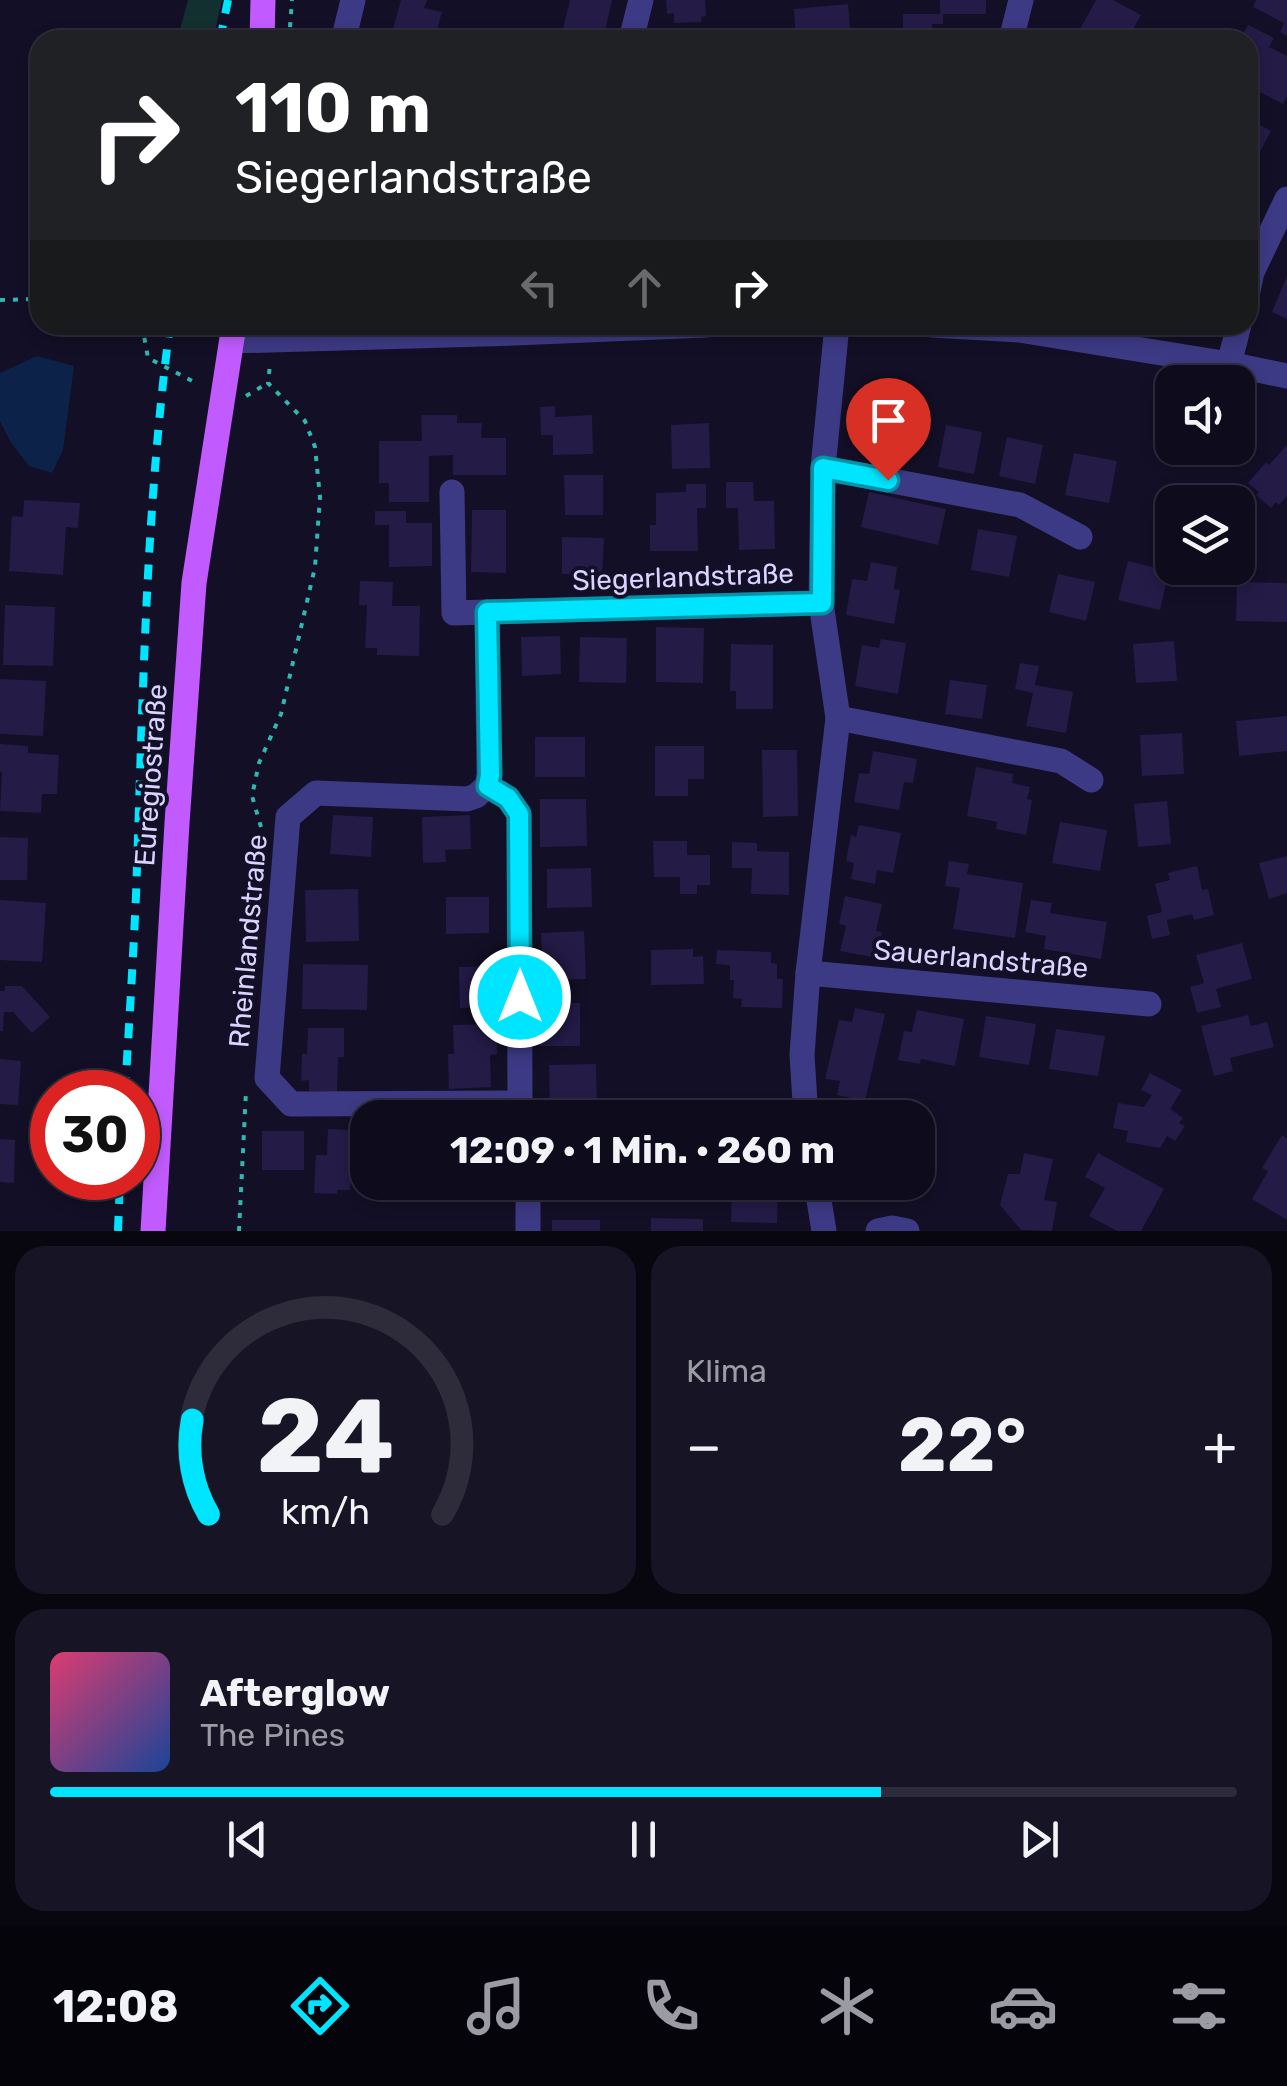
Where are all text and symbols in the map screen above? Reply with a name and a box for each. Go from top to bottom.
text: 110 m [235,67,431,150]
icon: right [70,70,200,200]
text: Siegerlandstraße [235,151,592,204]
icon: left [512,260,567,315]
icon: ahead [617,260,672,315]
icon: right [722,260,777,315]
map controls [1155,365,1255,585]
button: sound [1155,365,1255,465]
pin [846,378,931,481]
icon: arrive [861,393,916,448]
button: layers [1155,485,1255,585]
street label: Siegerlandstraße [571,557,795,597]
street label: Euregiostraße [128,683,174,867]
street label: Rheinlandstraße [222,833,274,1049]
street label: Sauerlandstraße [872,933,1090,985]
position arrow [468,945,572,1049]
speed limit sign: 30 [30,1070,160,1200]
text: 12:09 · 1 Min. · 260 m [450,1127,835,1173]
text: Klima [686,1352,767,1390]
text: 24 [256,1375,395,1498]
text: 22° [898,1401,1026,1490]
text: − [686,1414,722,1479]
text: + [1203,1414,1237,1479]
text: km/h [281,1491,370,1533]
text: Afterglow [200,1670,390,1716]
text: The Pines [200,1716,345,1754]
icon: previous [220,1812,275,1867]
icon: pause [616,1812,671,1867]
icon: next [1012,1812,1067,1867]
icon: directions [285,1971,355,2041]
icon: music [461,1971,531,2041]
icon: phone [636,1971,706,2041]
icon: climate [812,1971,882,2041]
icon: car [988,1971,1058,2041]
icon: filters [1164,1971,1234,2041]
text: 12:08 [53,1980,179,2033]

